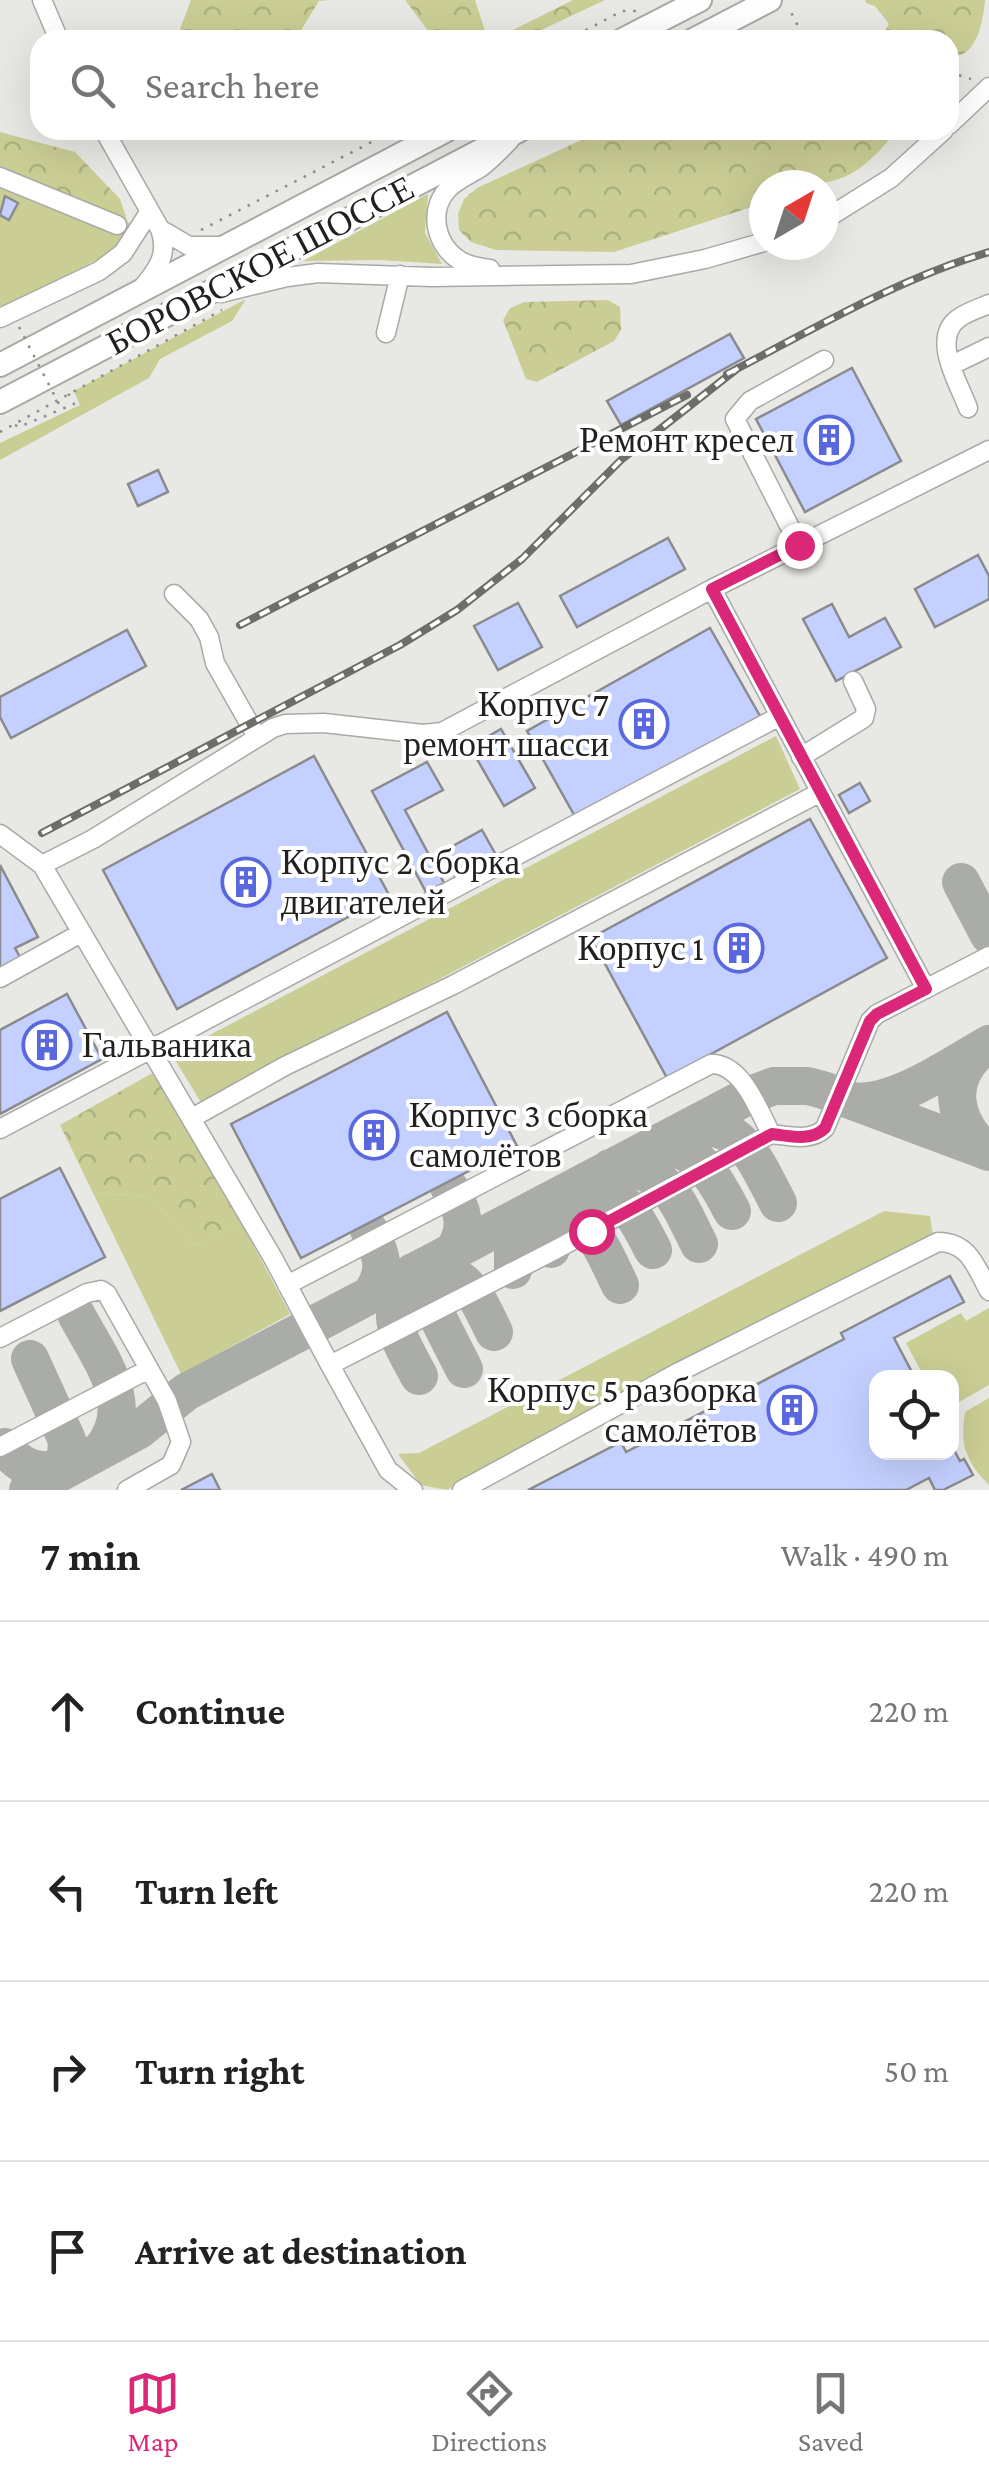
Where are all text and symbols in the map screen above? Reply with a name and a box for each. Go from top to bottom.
search box [30,30,959,140]
icon: search [65,58,120,113]
text: Search here [145,64,319,106]
street label: БОРОВСКОЕ ШОССЕ [100,168,420,363]
north arrow [749,170,839,260]
building icon: Ремонт кресел [803,414,855,466]
place label: Ремонт кресел [579,421,794,460]
route end [777,523,823,569]
place label: Корпус 7 ремонт шасси [403,685,609,764]
building icon: Корпус 7 ремонт шасси [618,698,670,750]
place label: Корпус 2 сборка двигателей [281,843,520,922]
building icon: Корпус 2 сборка двигателей [220,856,272,908]
building icon: Корпус 1 [713,922,765,974]
place label: Корпус 1 [577,929,704,968]
building icon: Гальваника [21,1019,73,1071]
place label: Гальваника [82,1026,252,1065]
place label: Корпус 3 сборка самолётов [409,1096,648,1175]
building icon: Корпус 3 сборка самолётов [348,1109,400,1161]
route start [569,1209,615,1255]
map controls [869,1370,959,1460]
button: locate [869,1370,959,1460]
place label: Корпус 5 разборка самолётов [487,1371,757,1450]
building icon: Корпус 5 разборка самолётов [766,1384,818,1436]
text: 7 min [40,1532,140,1579]
text: Walk · 490 m [781,1537,949,1573]
icon: ahead [40,1684,95,1739]
text: Continue [135,1690,285,1732]
text: 220 m [869,1693,949,1729]
icon: left [40,1864,95,1919]
text: Turn left [135,1870,278,1912]
text: 220 m [869,1873,949,1909]
icon: right [40,2044,95,2099]
text: Turn right [135,2050,304,2092]
text: 50 m [884,2053,949,2089]
icon: arrive [40,2224,95,2279]
text: Arrive at destination [135,2230,467,2272]
tab: Map [125,2366,180,2457]
tab: Directions [431,2366,547,2457]
tab: Saved [798,2366,864,2457]

